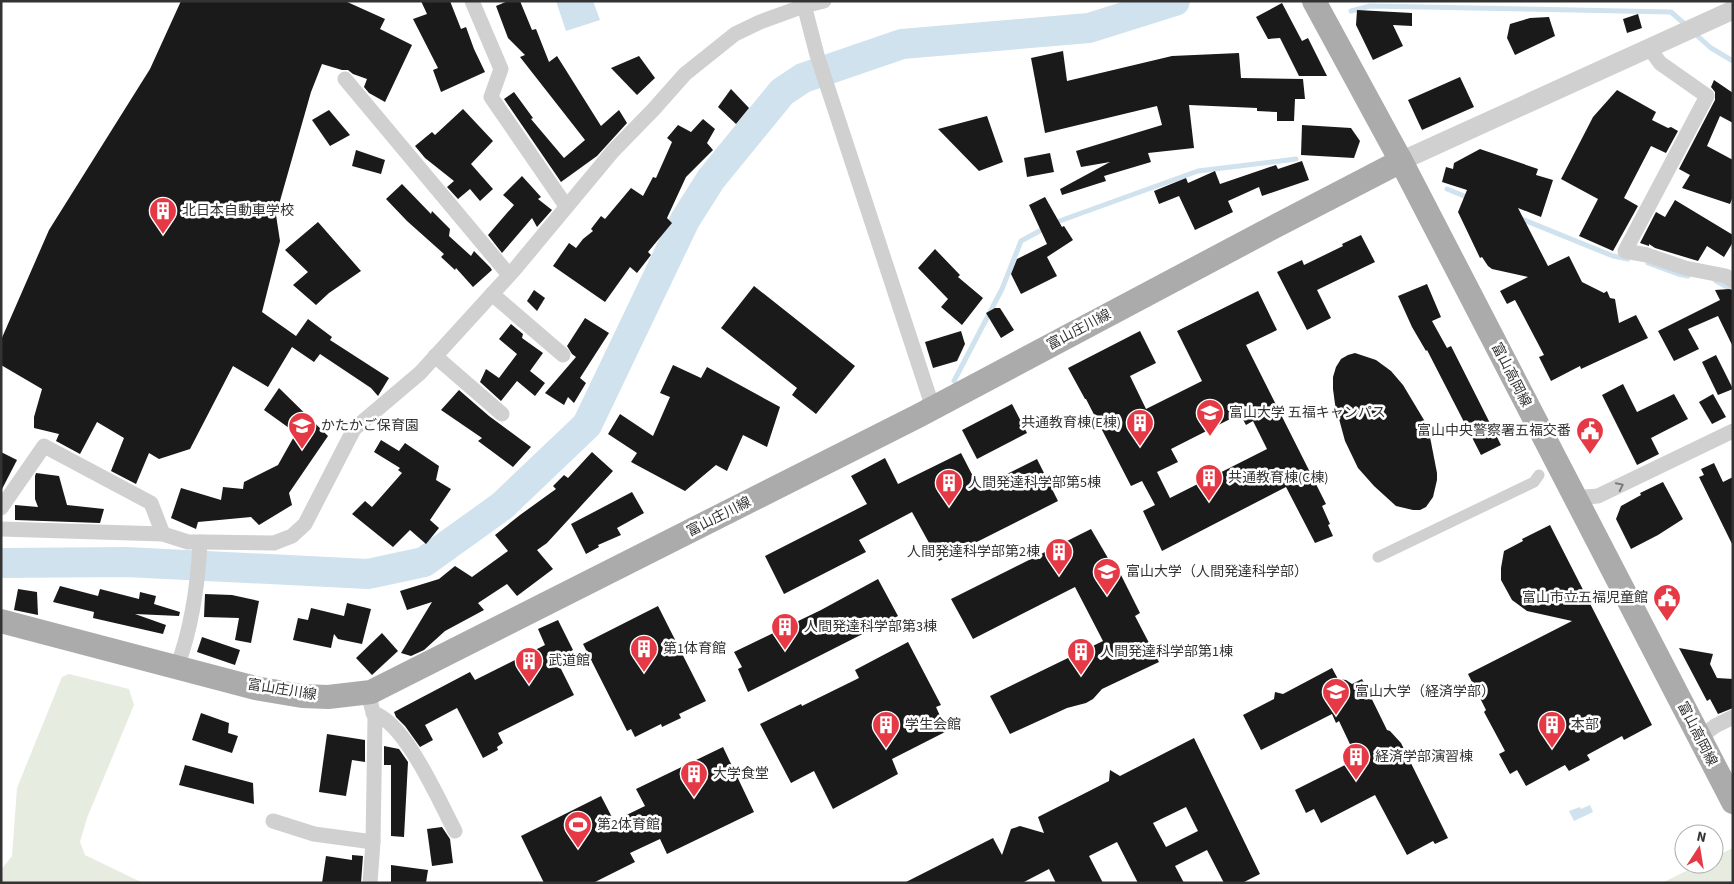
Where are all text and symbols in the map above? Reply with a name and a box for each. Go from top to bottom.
building icon: 北日本自動車学校 [148,196,178,235]
place label: 北日本自動車学校 [182,201,294,221]
street label: 富山庄川線 [1043,305,1115,355]
street label: 富山高岡線 [1486,339,1536,411]
school or university icon: 富山大学 五福キャンパス [1195,398,1225,437]
place label: 富山大学 五福キャンパス [1229,403,1386,423]
building icon: 共通教育棟(E棟) [1125,408,1155,447]
school or university icon: かたかご保育園 [287,411,317,450]
place label: 共通教育棟(E棟) [1021,413,1121,433]
place label: かたかご保育園 [321,416,419,436]
public building icon: 富山中央警察署五福交番 [1575,416,1605,455]
place label: 富山中央警察署五福交番 [1417,421,1571,441]
building icon: 共通教育棟(C棟) [1194,463,1224,502]
building icon: 人間発達科学部第5棟 [934,468,964,507]
place label: 共通教育棟(C棟) [1228,468,1328,488]
place label: 人間発達科学部第5棟 [968,473,1101,493]
one-way arrow [1615,482,1624,492]
street label: 富山庄川線 [683,492,755,542]
building icon: 人間発達科学部第2棟 [1044,537,1074,576]
place label: 人間発達科学部第2棟 [907,542,1040,562]
school or university icon: 富山大学（人間発達科学部） [1092,557,1122,596]
place label: 富山大学（人間発達科学部） [1126,562,1308,582]
public building icon: 富山市立五福児童館 [1652,583,1682,622]
place label: 富山市立五福児童館 [1522,588,1648,608]
building icon: 人間発達科学部第3棟 [770,612,800,651]
place label: 人間発達科学部第3棟 [804,617,937,637]
building icon: 第1体育館 [629,634,659,673]
building icon: 人間発達科学部第1棟 [1066,637,1096,676]
place label: 第1体育館 [663,639,726,659]
place label: 人間発達科学部第1棟 [1100,642,1233,662]
building icon: 武道館 [514,646,544,685]
place label: 武道館 [548,651,590,671]
street label: 富山庄川線 [246,675,318,705]
school or university icon: 富山大学（経済学部） [1321,677,1351,716]
place label: 富山大学（経済学部） [1355,682,1495,702]
street label: 富山高岡線 [1672,698,1722,770]
building icon: 学生会館 [871,710,901,749]
building icon: 本部 [1537,710,1567,749]
place label: 学生会館 [905,715,961,735]
place label: 本部 [1571,715,1599,735]
building icon: 経済学部演習棟 [1341,742,1371,781]
place label: 経済学部演習棟 [1375,747,1473,767]
building icon: 大学食堂 [679,759,709,798]
place label: 大学食堂 [713,764,769,784]
sports icon: 第2体育館 [563,810,593,849]
place label: 第2体育館 [597,815,660,835]
north arrow [1674,824,1724,874]
text: N [1695,827,1708,848]

